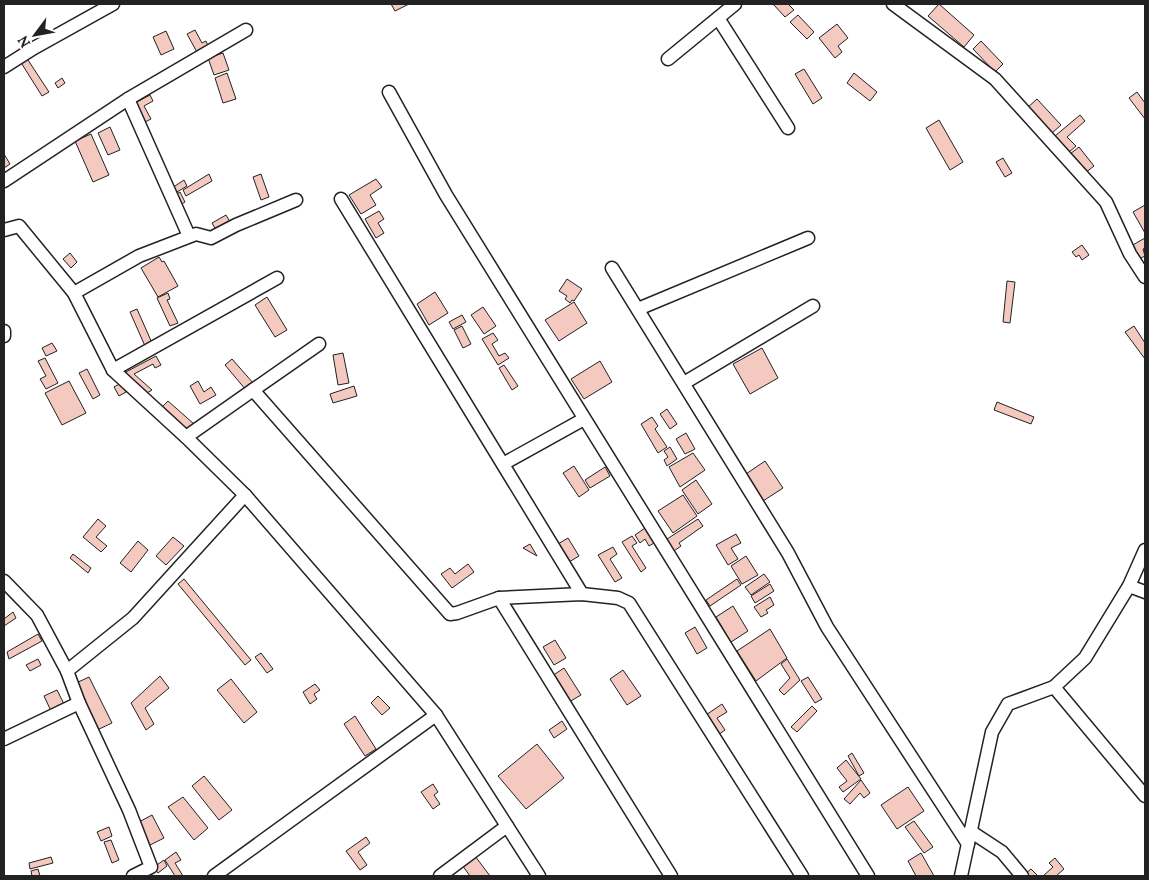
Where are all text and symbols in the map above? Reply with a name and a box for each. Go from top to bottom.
north arrow [10,10,60,60]
text: N [13,32,34,51]

